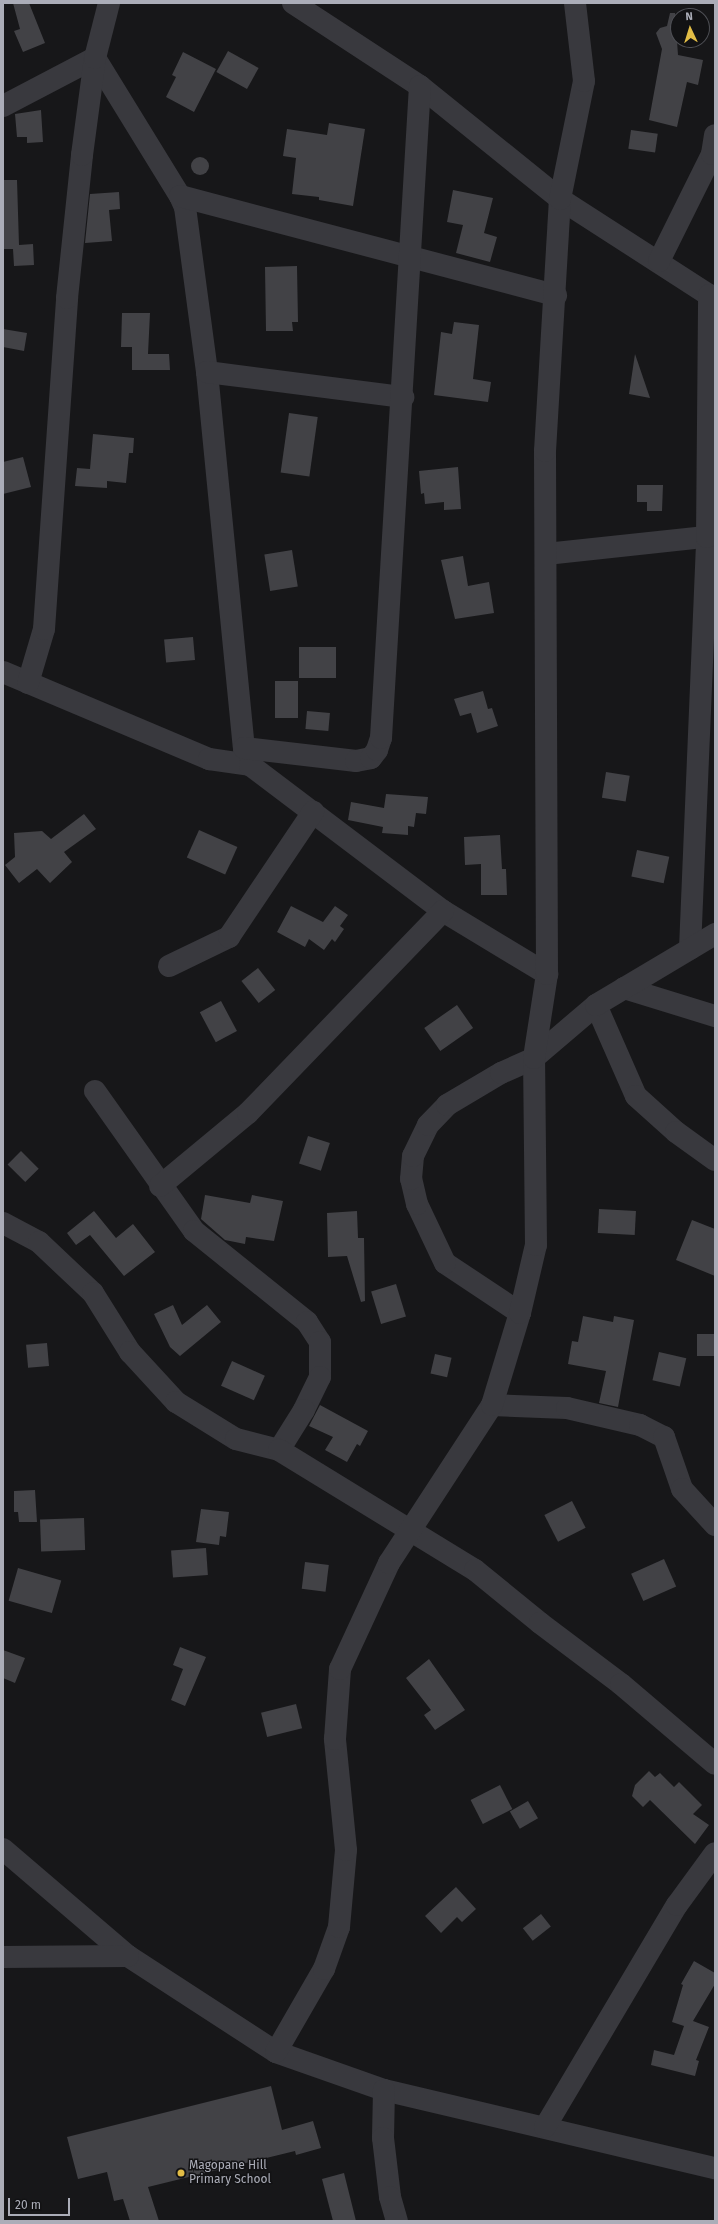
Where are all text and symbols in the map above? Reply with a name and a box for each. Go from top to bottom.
north arrow [670,8,710,48]
text: N [685,10,693,23]
place label: Magopane Hill Primary School [189,2159,271,2187]
marker: Magopane Hill Primary School [176,2168,186,2178]
scale bar [10,2190,72,2216]
text: 20 m [15,2198,41,2212]

